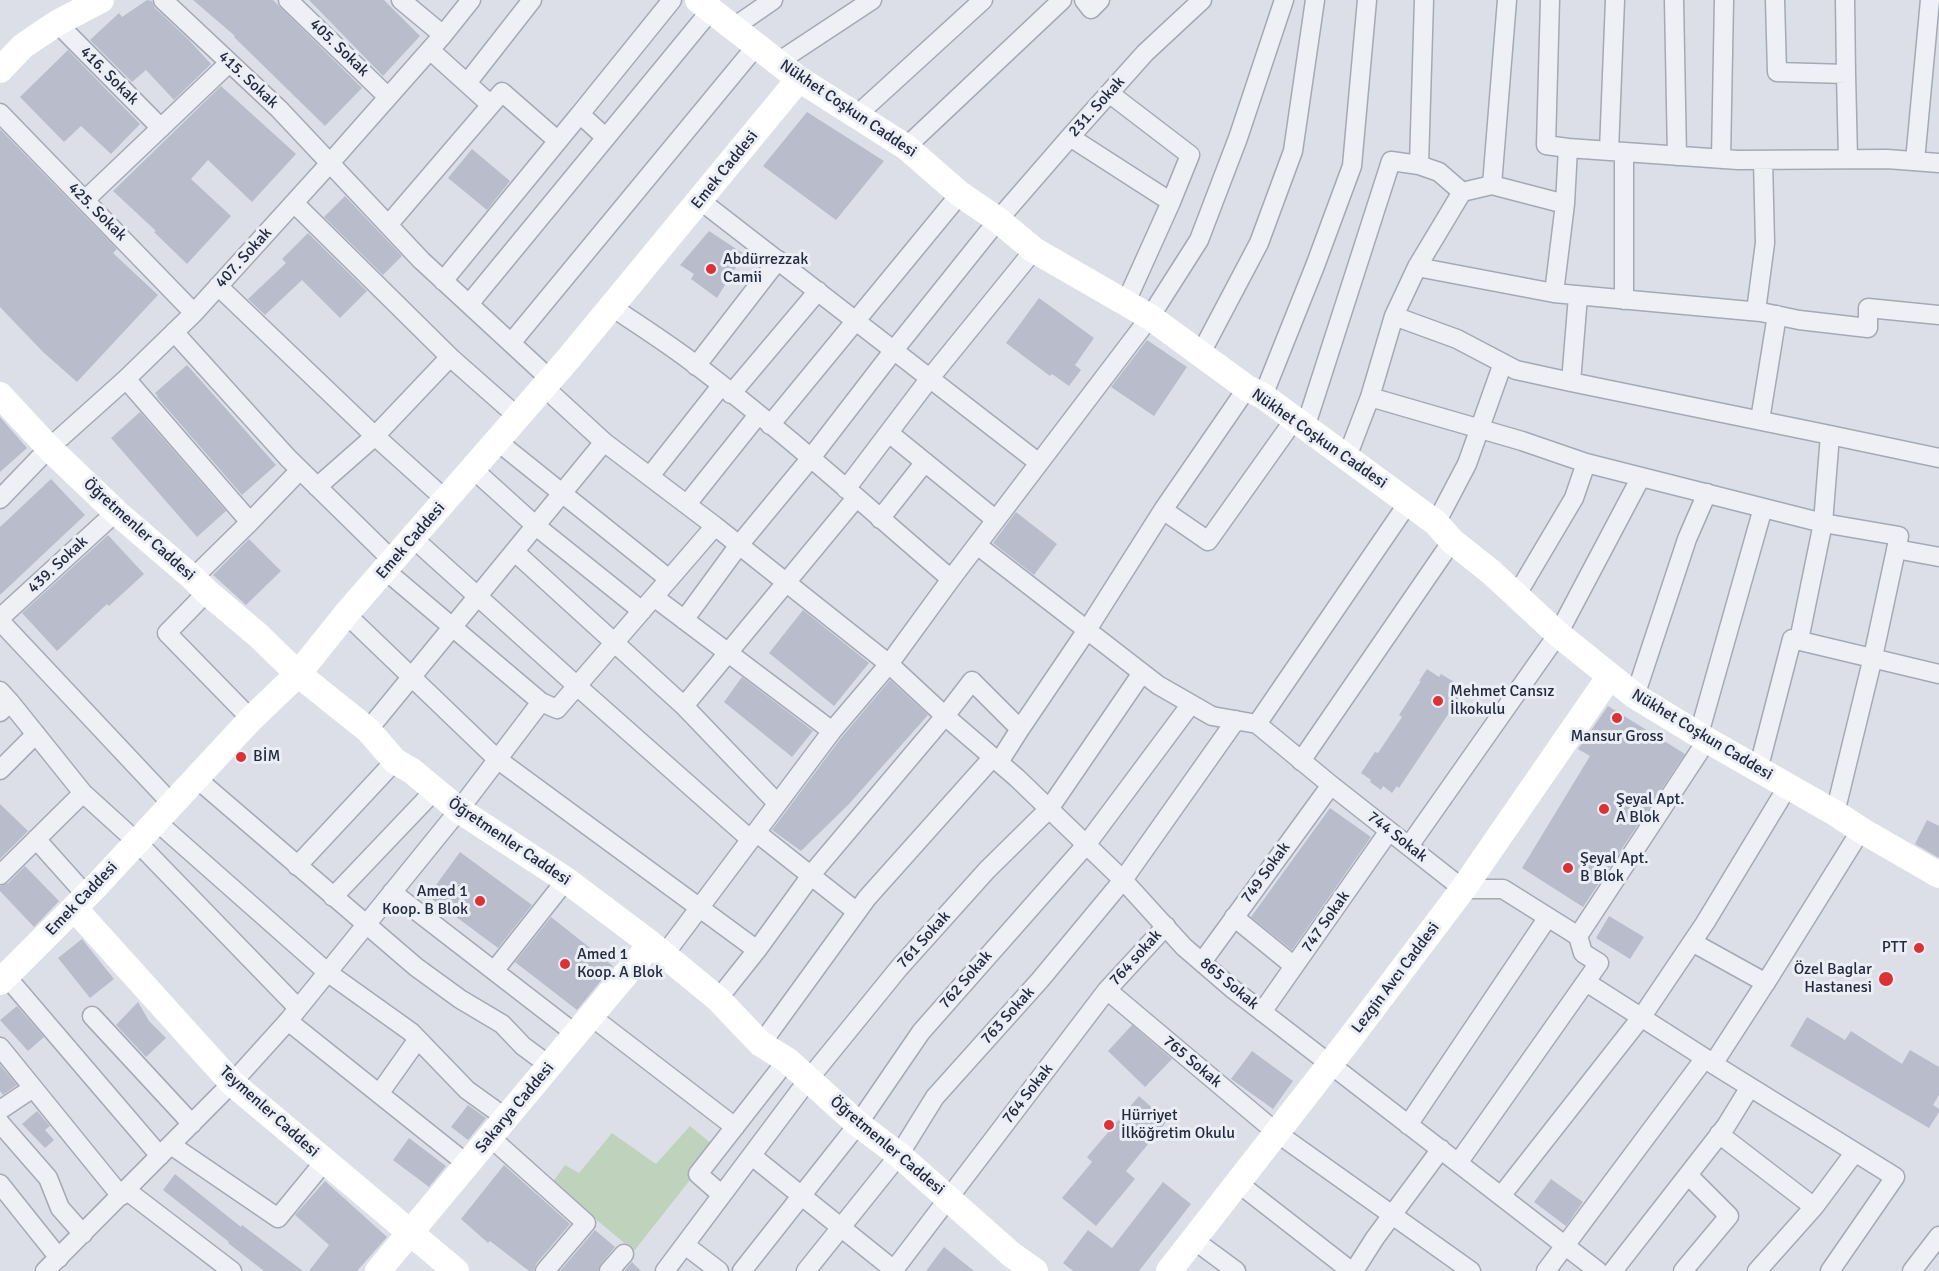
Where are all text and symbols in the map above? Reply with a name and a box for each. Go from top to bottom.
street label: 405. Sokak [305,15,373,81]
street label: 416. Sokak [76,43,142,109]
street label: 415. Sokak [214,47,282,113]
street label: Nükhet Coşkun Caddesi [776,56,920,162]
street label: 231. Sokak [1065,73,1129,141]
street label: Emek Caddesi [688,127,762,213]
street label: 425. Sokak [64,179,130,245]
street label: 407. Sokak [212,224,276,292]
place label: Abdürrezzak Camii [723,250,808,288]
marker: Abdürrezzak Camii [704,262,718,276]
street label: Nükhet Coşkun Caddesi [1248,385,1390,493]
street label: Öğretmenler Caddesi [79,475,199,585]
street label: Emek Caddesi [372,499,450,583]
street label: 439. Sokak [24,532,92,598]
place label: Mehmet Cansız İlkokulu [1450,682,1554,720]
street label: Nükhet Coşkun Caddesi [1628,685,1776,785]
marker: Mehmet Cansız İlkokulu [1431,694,1445,708]
marker: Mansur Gross [1610,711,1624,725]
place label: Mansur Gross [1570,727,1664,747]
place label: BİM [253,747,280,767]
marker: BİM [234,750,248,764]
place label: Şeyal Apt. A Blok [1616,790,1684,828]
street label: Öğretmenler Caddesi [444,794,574,890]
marker: Şeyal Apt. A Blok [1597,802,1611,816]
street label: 744 Sokak [1363,808,1431,866]
street label: 749 Sokak [1237,839,1295,907]
place label: Şeyal Apt. B Blok [1580,849,1648,887]
street label: Emek Caddesi [42,858,122,940]
marker: Şeyal Apt. B Blok [1561,861,1575,875]
place label: Amed 1 Koop. B Blok [382,882,468,920]
street label: 747 Sokak [1298,887,1354,957]
marker: Amed 1 Koop. B Blok [473,894,487,908]
street label: 761 Sokak [893,907,955,973]
street label: Lezgin Avcı Caddesi [1348,919,1444,1037]
street label: 764 sokak [1106,926,1166,990]
place label: PTT [1882,938,1907,958]
marker: PTT [1912,941,1926,955]
place label: Amed 1 Koop. A Blok [577,945,663,983]
street label: 762 Sokak [936,947,996,1013]
street label: 865 Sokak [1196,954,1262,1014]
marker: Amed 1 Koop. A Blok [558,957,572,971]
place label: Özel Baglar Hastanesi [1794,960,1872,998]
marker: Özel Baglar Hastanesi [1877,970,1895,988]
street label: 763 Sokak [977,983,1039,1049]
street label: 765 Sokak [1159,1032,1225,1092]
street label: Sakarya Caddesi [472,1059,558,1157]
street label: 764 Sokak [999,1060,1057,1128]
street label: Teymenler Caddesi [215,1062,323,1162]
street label: Öğretmenler Caddesi [826,1093,948,1199]
place label: Hürriyet İlköğretim Okulu [1121,1106,1235,1144]
marker: Hürriyet İlköğretim Okulu [1102,1118,1116,1132]

